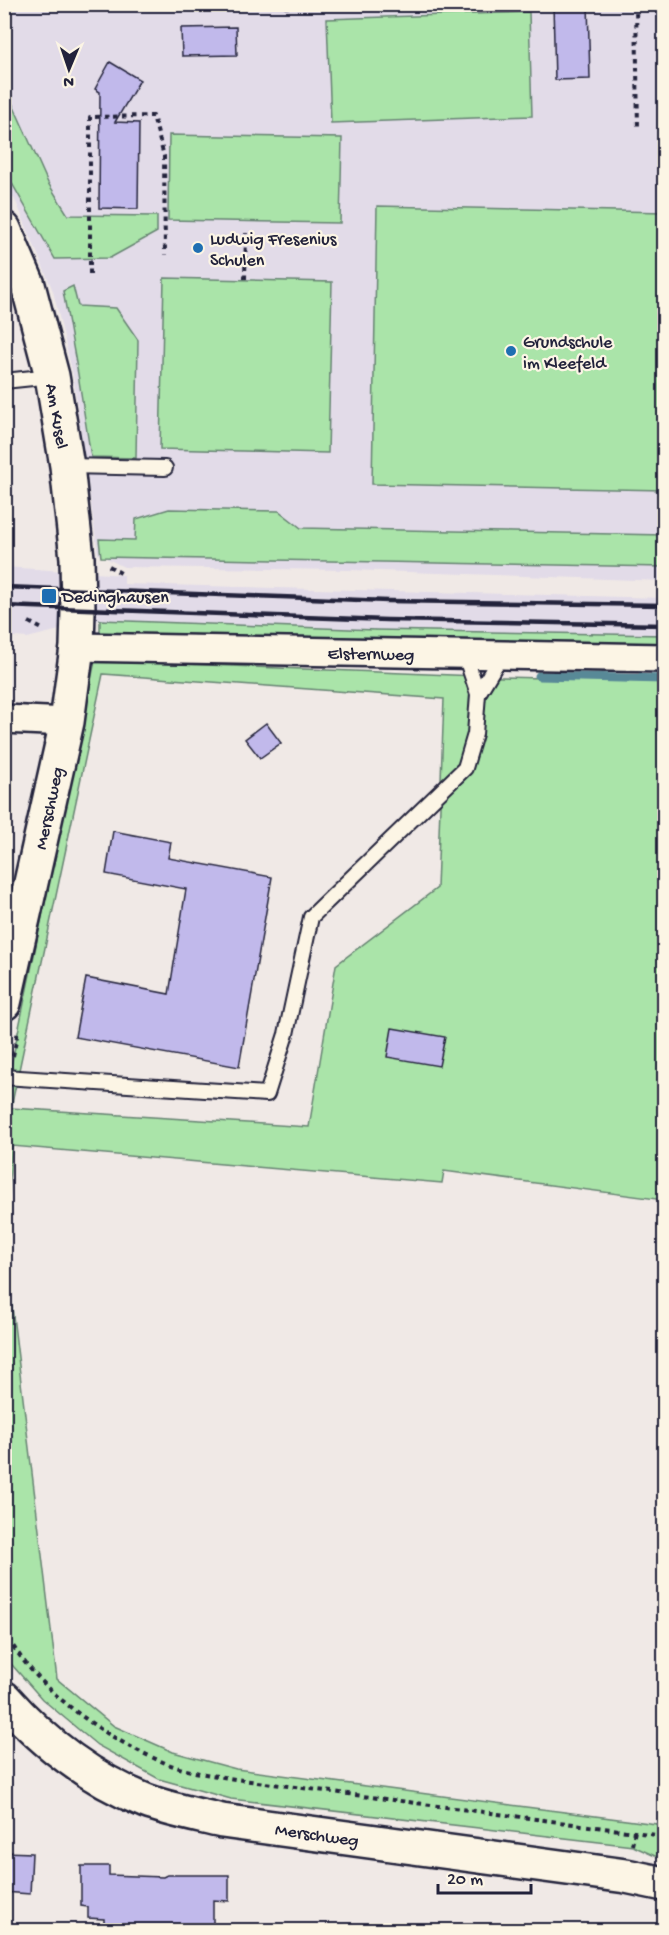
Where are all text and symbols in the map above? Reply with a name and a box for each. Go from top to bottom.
north arrow [39,39,99,99]
text: N [62,71,74,90]
place label: Ludwig Fresenius Schulen [210,230,338,272]
marker: Ludwig Fresenius Schulen [191,241,205,255]
place label: Grundschule im Kleefeld [523,333,613,375]
marker: Grundschule im Kleefeld [504,344,518,358]
street label: Am Kusel [39,382,72,451]
marker: Dedinghausen [40,587,58,605]
place label: Dedinghausen [61,588,169,609]
street label: Elsternweg [327,644,415,667]
street label: Merschweg [31,765,69,852]
street label: Merschweg [274,1820,360,1853]
scale bar [438,1857,531,1895]
text: 20 m [447,1870,483,1891]

